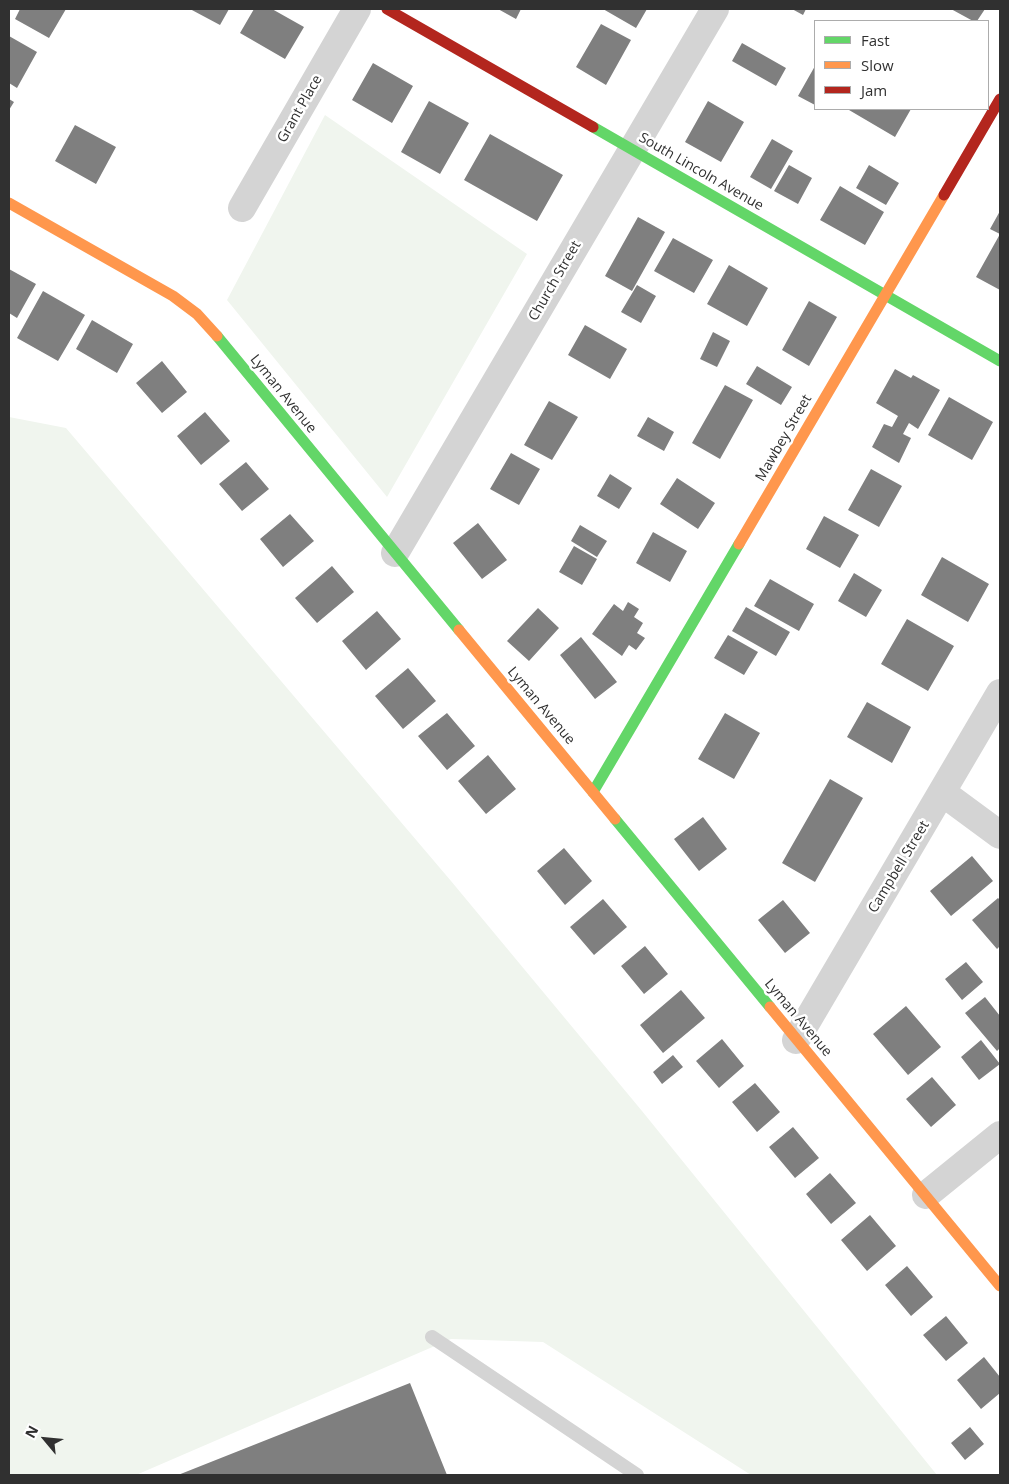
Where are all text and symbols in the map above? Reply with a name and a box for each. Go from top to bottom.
legend [814,20,989,110]
text: Fast [861,30,890,50]
text: Slow [861,55,894,75]
street label: Grant Place [274,72,326,146]
text: Jam [861,80,887,100]
street label: South Lincoln Avenue [636,129,766,215]
street label: Church Street [525,238,585,324]
street label: Lyman Avenue [246,351,320,437]
street label: Mawbey Street [752,392,816,484]
street label: Lyman Avenue [504,664,578,748]
street label: Campbell Street [865,818,933,916]
street label: Lyman Avenue [761,976,835,1060]
north arrow [20,1414,70,1464]
text: N [20,1422,42,1441]

